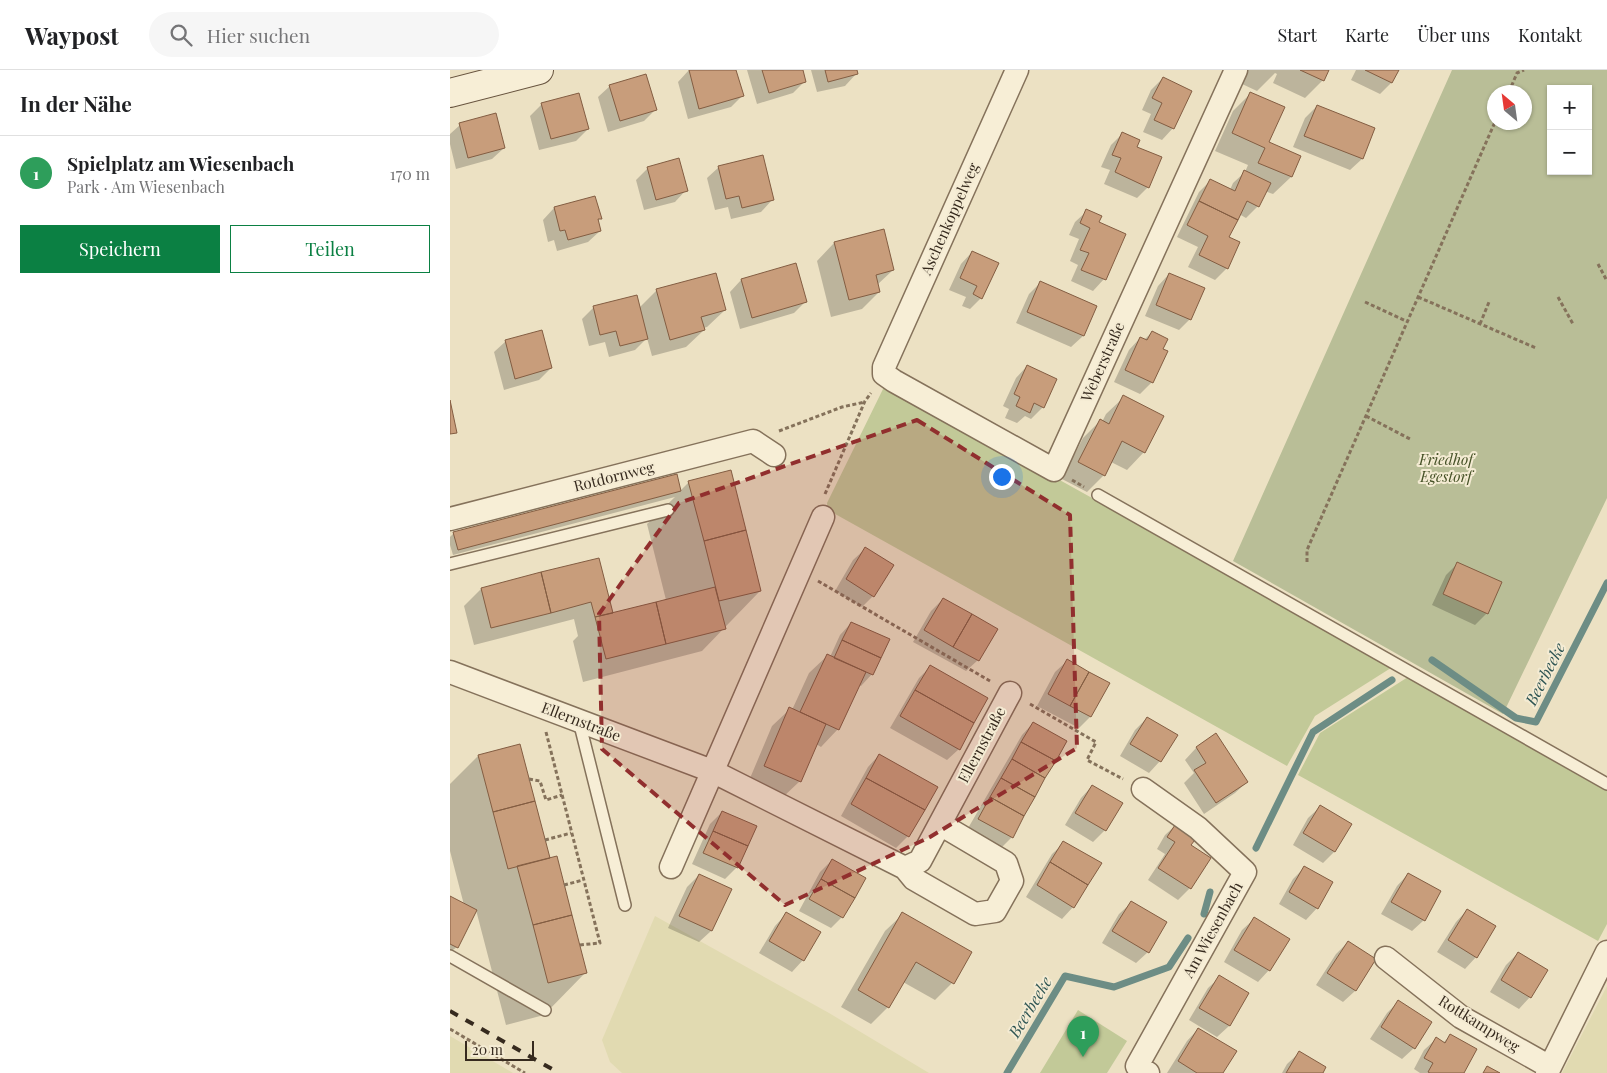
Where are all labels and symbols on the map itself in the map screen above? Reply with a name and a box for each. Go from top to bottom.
north arrow [1487,85,1532,130]
street label: Aschenkoppelweg [915,159,983,279]
street label: Weberstraße [1075,319,1129,406]
park label: Friedhof Egestorf [1418,449,1476,486]
street label: Rotdornweg [571,456,656,496]
your location [989,464,1015,490]
water label: Beerbeeke [1519,639,1569,710]
street label: Ellernstraße [539,697,624,745]
street label: Ellernstraße [953,703,1009,786]
street label: Am Wiesenbach [1177,878,1247,982]
water label: Beerbeeke [1003,972,1056,1042]
street label: Rottkampweg [1435,990,1524,1056]
pin: 1 [1067,1016,1099,1057]
scale bar [465,1038,534,1061]

